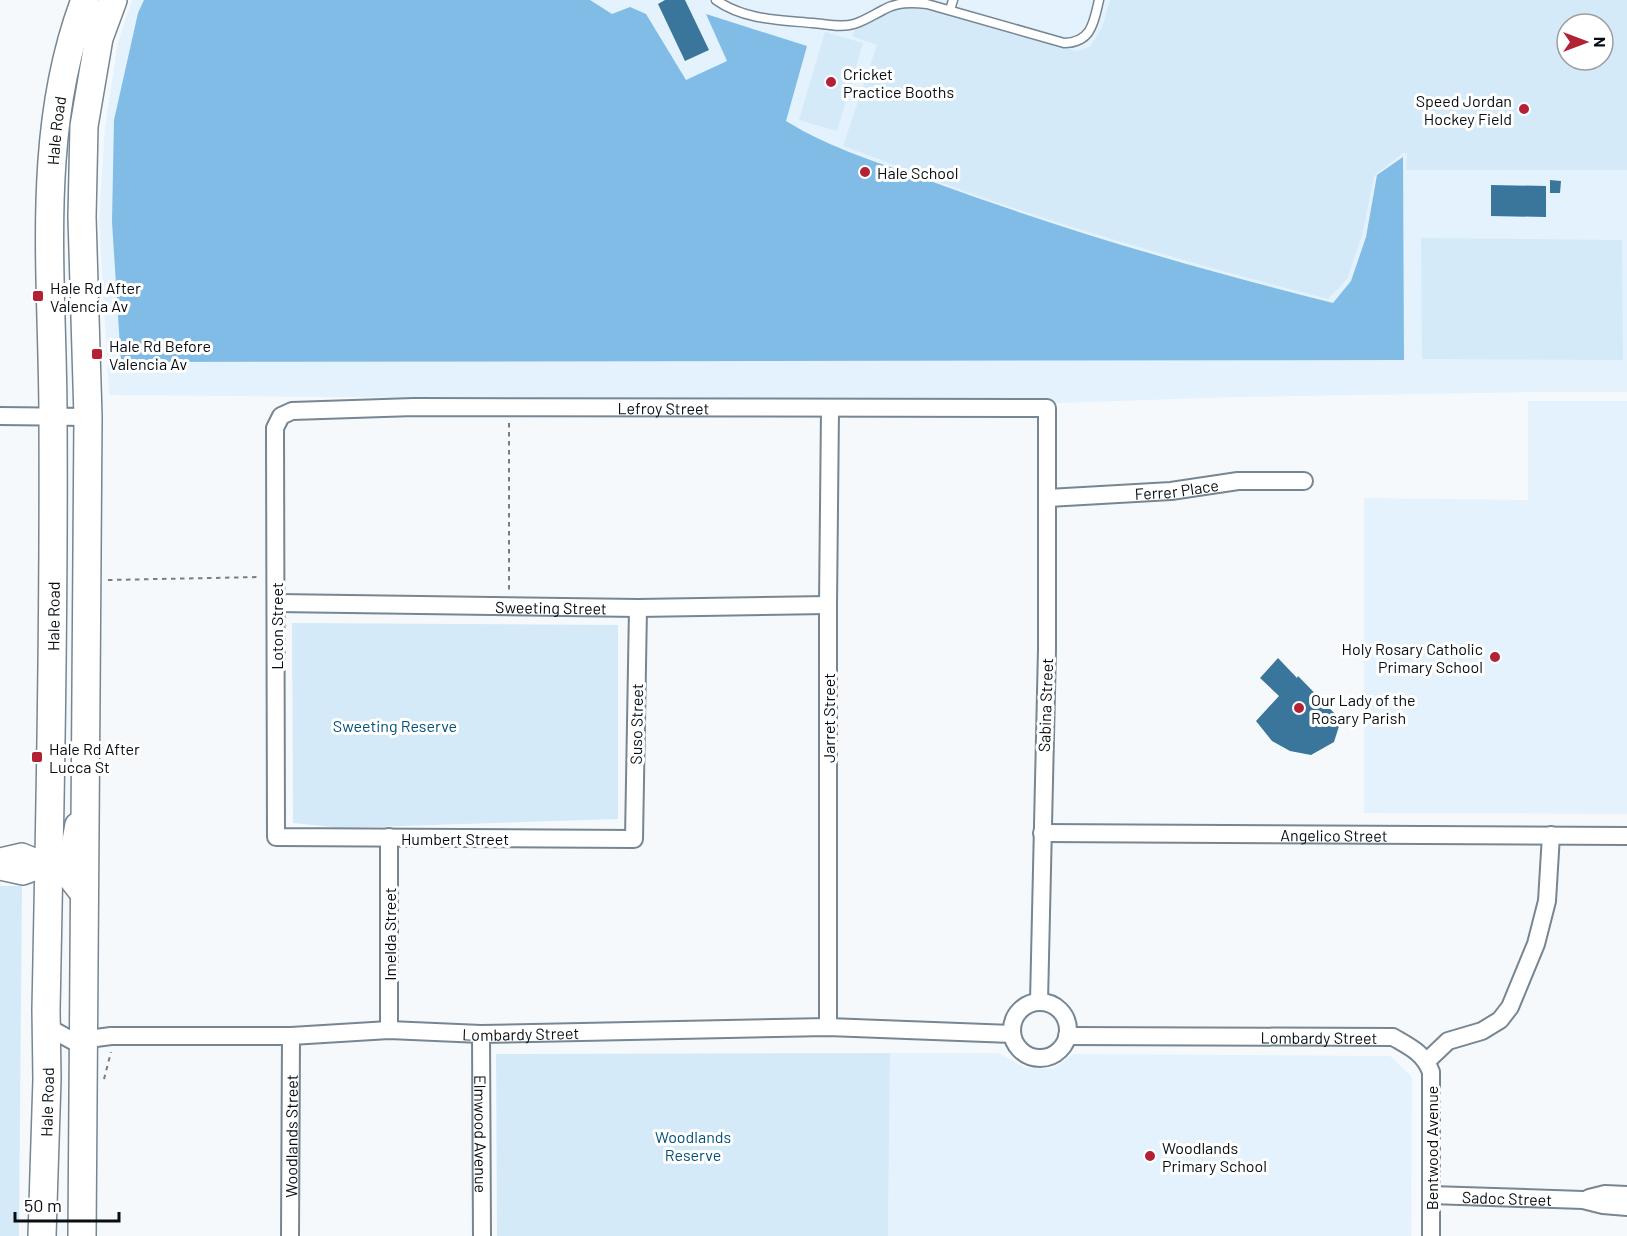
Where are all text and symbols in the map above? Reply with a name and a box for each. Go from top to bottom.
north arrow [1555,12,1615,72]
text: N [1591,37,1610,47]
place label: Cricket Practice Booths [843,64,954,101]
marker: Cricket Practice Booths [824,75,838,89]
place label: Speed Jordan Hockey Field [1416,91,1512,128]
street label: Hale Road [42,94,69,166]
marker: Speed Jordan Hockey Field [1517,102,1531,116]
place label: Hale School [877,163,958,182]
marker: Hale School [858,165,872,179]
place label: Hale Rd After Valencia Av [50,278,141,315]
marker: Hale Rd After Valencia Av [31,289,45,303]
place label: Hale Rd Before Valencia Av [109,336,211,373]
marker: Hale Rd Before Valencia Av [90,347,104,361]
street label: Lefroy Street [618,398,709,417]
street label: Ferrer Place [1134,475,1220,503]
street label: Hale Road [43,581,62,651]
street label: Loton Street [267,582,286,670]
street label: Sweeting Street [495,597,607,617]
place label: Holy Rosary Catholic Primary School [1342,639,1483,676]
marker: Holy Rosary Catholic Primary School [1488,650,1502,664]
street label: Sabina Street [1034,658,1056,752]
street label: Jarret Street [819,673,838,763]
street label: Suso Street [626,683,646,765]
place label: Our Lady of the Rosary Parish [1311,690,1416,727]
marker: Our Lady of the Rosary Parish [1292,701,1306,715]
park label: Sweeting Reserve [333,716,457,735]
place label: Hale Rd After Lucca St [49,739,140,776]
marker: Hale Rd After Lucca St [30,750,44,764]
street label: Angelico Street [1280,825,1388,844]
street label: Humbert Street [401,829,509,848]
street label: Imelda Street [380,887,399,981]
street label: Lombardy Street [462,1023,579,1044]
street label: Lombardy Street [1261,1027,1377,1046]
street label: Hale Road [36,1067,57,1137]
street label: Woodlands Street [281,1074,300,1198]
street label: Elmwood Avenue [472,1075,491,1193]
street label: Bentwood Avenue [1422,1086,1441,1210]
park label: Woodlands Reserve [655,1127,731,1164]
place label: Woodlands Primary School [1162,1138,1267,1175]
marker: Woodlands Primary School [1143,1149,1157,1163]
scale bar [15,1185,118,1223]
street label: Sadoc Street [1462,1187,1552,1208]
text: 50 m [24,1194,62,1216]

